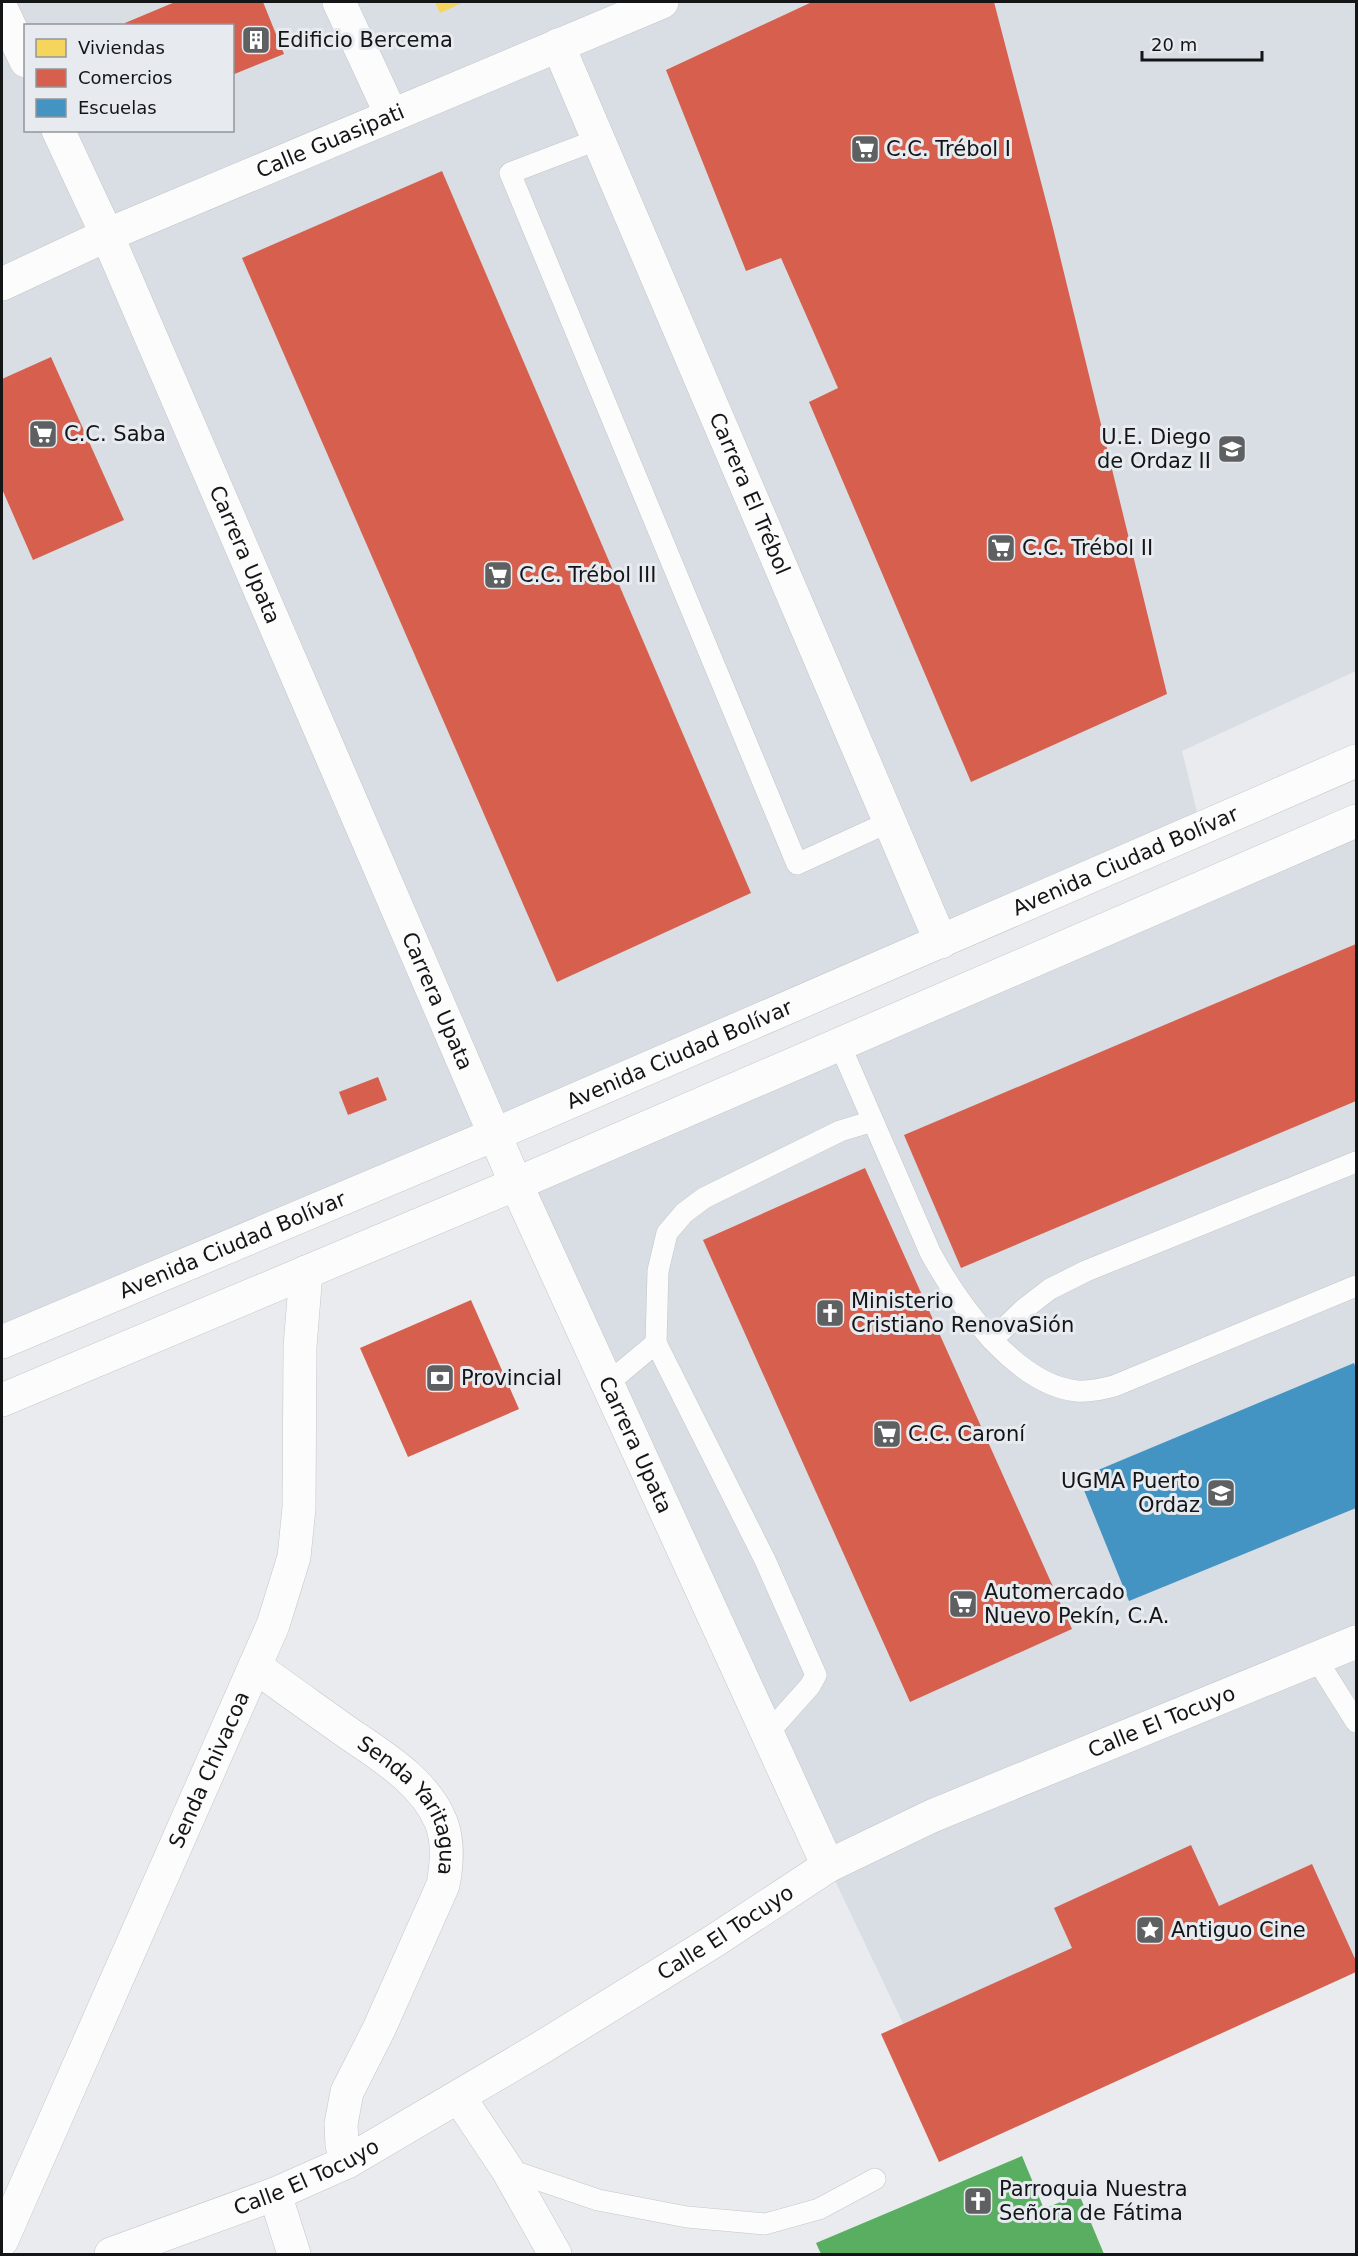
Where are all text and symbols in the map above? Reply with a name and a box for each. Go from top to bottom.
legend [24,24,234,132]
building icon: Edificio Bercema [240,24,272,56]
scale bar [1142,24,1262,62]
place label: Edificio Bercema [277,28,453,52]
text: 20 m [1151,34,1197,55]
text: Viviendas [78,37,165,58]
text: Comercios [78,67,172,88]
text: Escuelas [78,97,157,118]
street label: Calle Guasipati [253,100,408,183]
supermarket icon: C.C. Trébol I [849,133,881,165]
place label: C.C. Trébol I [886,137,1011,161]
street label: Carrera El Trébol [704,409,795,578]
supermarket icon: C.C. Saba [27,418,59,450]
place label: C.C. Saba [64,422,166,446]
place label: U.E. Diego de Ordaz II [1097,425,1211,473]
school or university icon: U.E. Diego de Ordaz II [1216,433,1248,465]
street label: Carrera Upata [205,482,285,627]
supermarket icon: C.C. Trébol II [985,532,1017,564]
place label: C.C. Trébol II [1022,536,1153,560]
supermarket icon: C.C. Trébol III [482,559,514,591]
place label: C.C. Trébol III [519,563,656,587]
street label: Avenida Ciudad Bolívar [1009,801,1242,921]
street label: Carrera Upata [397,928,477,1074]
street label: Avenida Ciudad Bolívar [563,995,796,1114]
street label: Avenida Ciudad Bolívar [116,1187,350,1303]
place label: Ministerio Cristiano RenovaSión [851,1289,1074,1337]
church icon: Ministerio Cristiano RenovaSión [814,1297,846,1329]
bank icon: Provincial [424,1362,456,1394]
place label: Provincial [461,1366,562,1390]
street label: Carrera Upata [594,1373,677,1517]
supermarket icon: C.C. Caroní [871,1418,903,1450]
place label: C.C. Caroní [908,1422,1026,1446]
place label: UGMA Puerto Ordaz [1061,1469,1200,1517]
school or university icon: UGMA Puerto Ordaz [1205,1477,1237,1509]
place label: Automercado Nuevo Pekín, C.A. [984,1580,1169,1628]
supermarket icon: Automercado Nuevo Pekín, C.A. [947,1588,979,1620]
street label: Calle El Tocuyo [1085,1681,1239,1763]
street label: Senda Chivacoa [164,1688,254,1852]
street label: Senda Yaritagua [353,1731,459,1877]
street label: Calle El Tocuyo [653,1880,798,1985]
place icon: Antiguo Cine [1134,1914,1166,1946]
place label: Antiguo Cine [1171,1918,1306,1942]
street label: Calle El Tocuyo [230,2134,383,2220]
place label: Parroquia Nuestra Señora de Fátima [999,2177,1188,2225]
church icon: Parroquia Nuestra Señora de Fátima [962,2185,994,2217]

